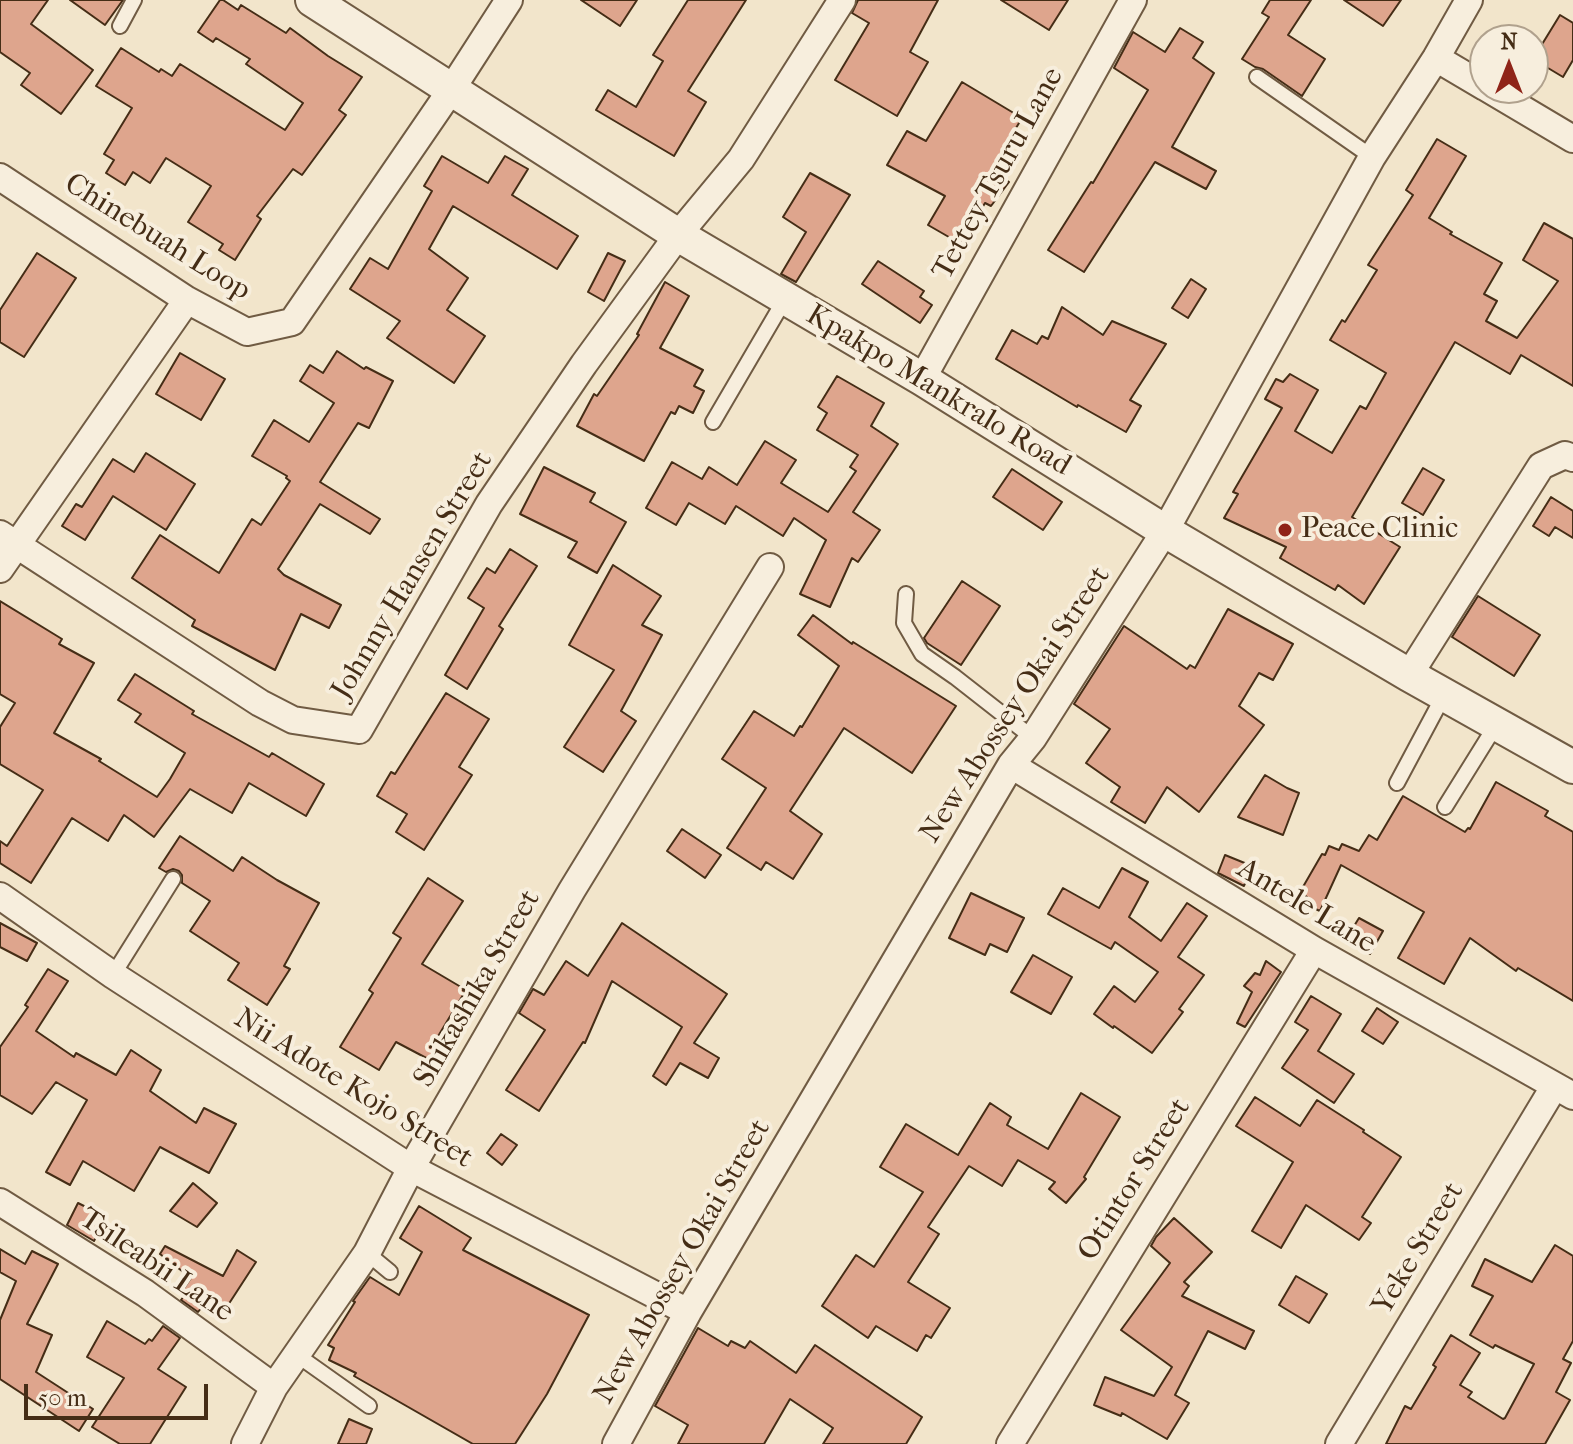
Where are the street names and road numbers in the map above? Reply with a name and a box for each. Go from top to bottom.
street label: Tettey Tsuru Lane [926,62,1072,286]
street label: Chinebuah Loop [57,166,257,310]
street label: Kpakpo Mankralo Road [799,298,1077,484]
street label: Johnny Hansen Street [325,446,501,706]
street label: New Abossey Okai Street [913,560,1119,850]
street label: Antele Lane [1230,852,1382,962]
street label: Shikashika Street [407,884,549,1094]
street label: Nii Adote Kojo Street [227,1001,479,1177]
street label: Otintor Street [1071,1092,1199,1268]
street label: New Abossey Okai Street [587,1113,779,1411]
street label: Yeke Street [1365,1176,1473,1322]
street label: Tsileabii Lane [72,1201,240,1331]

